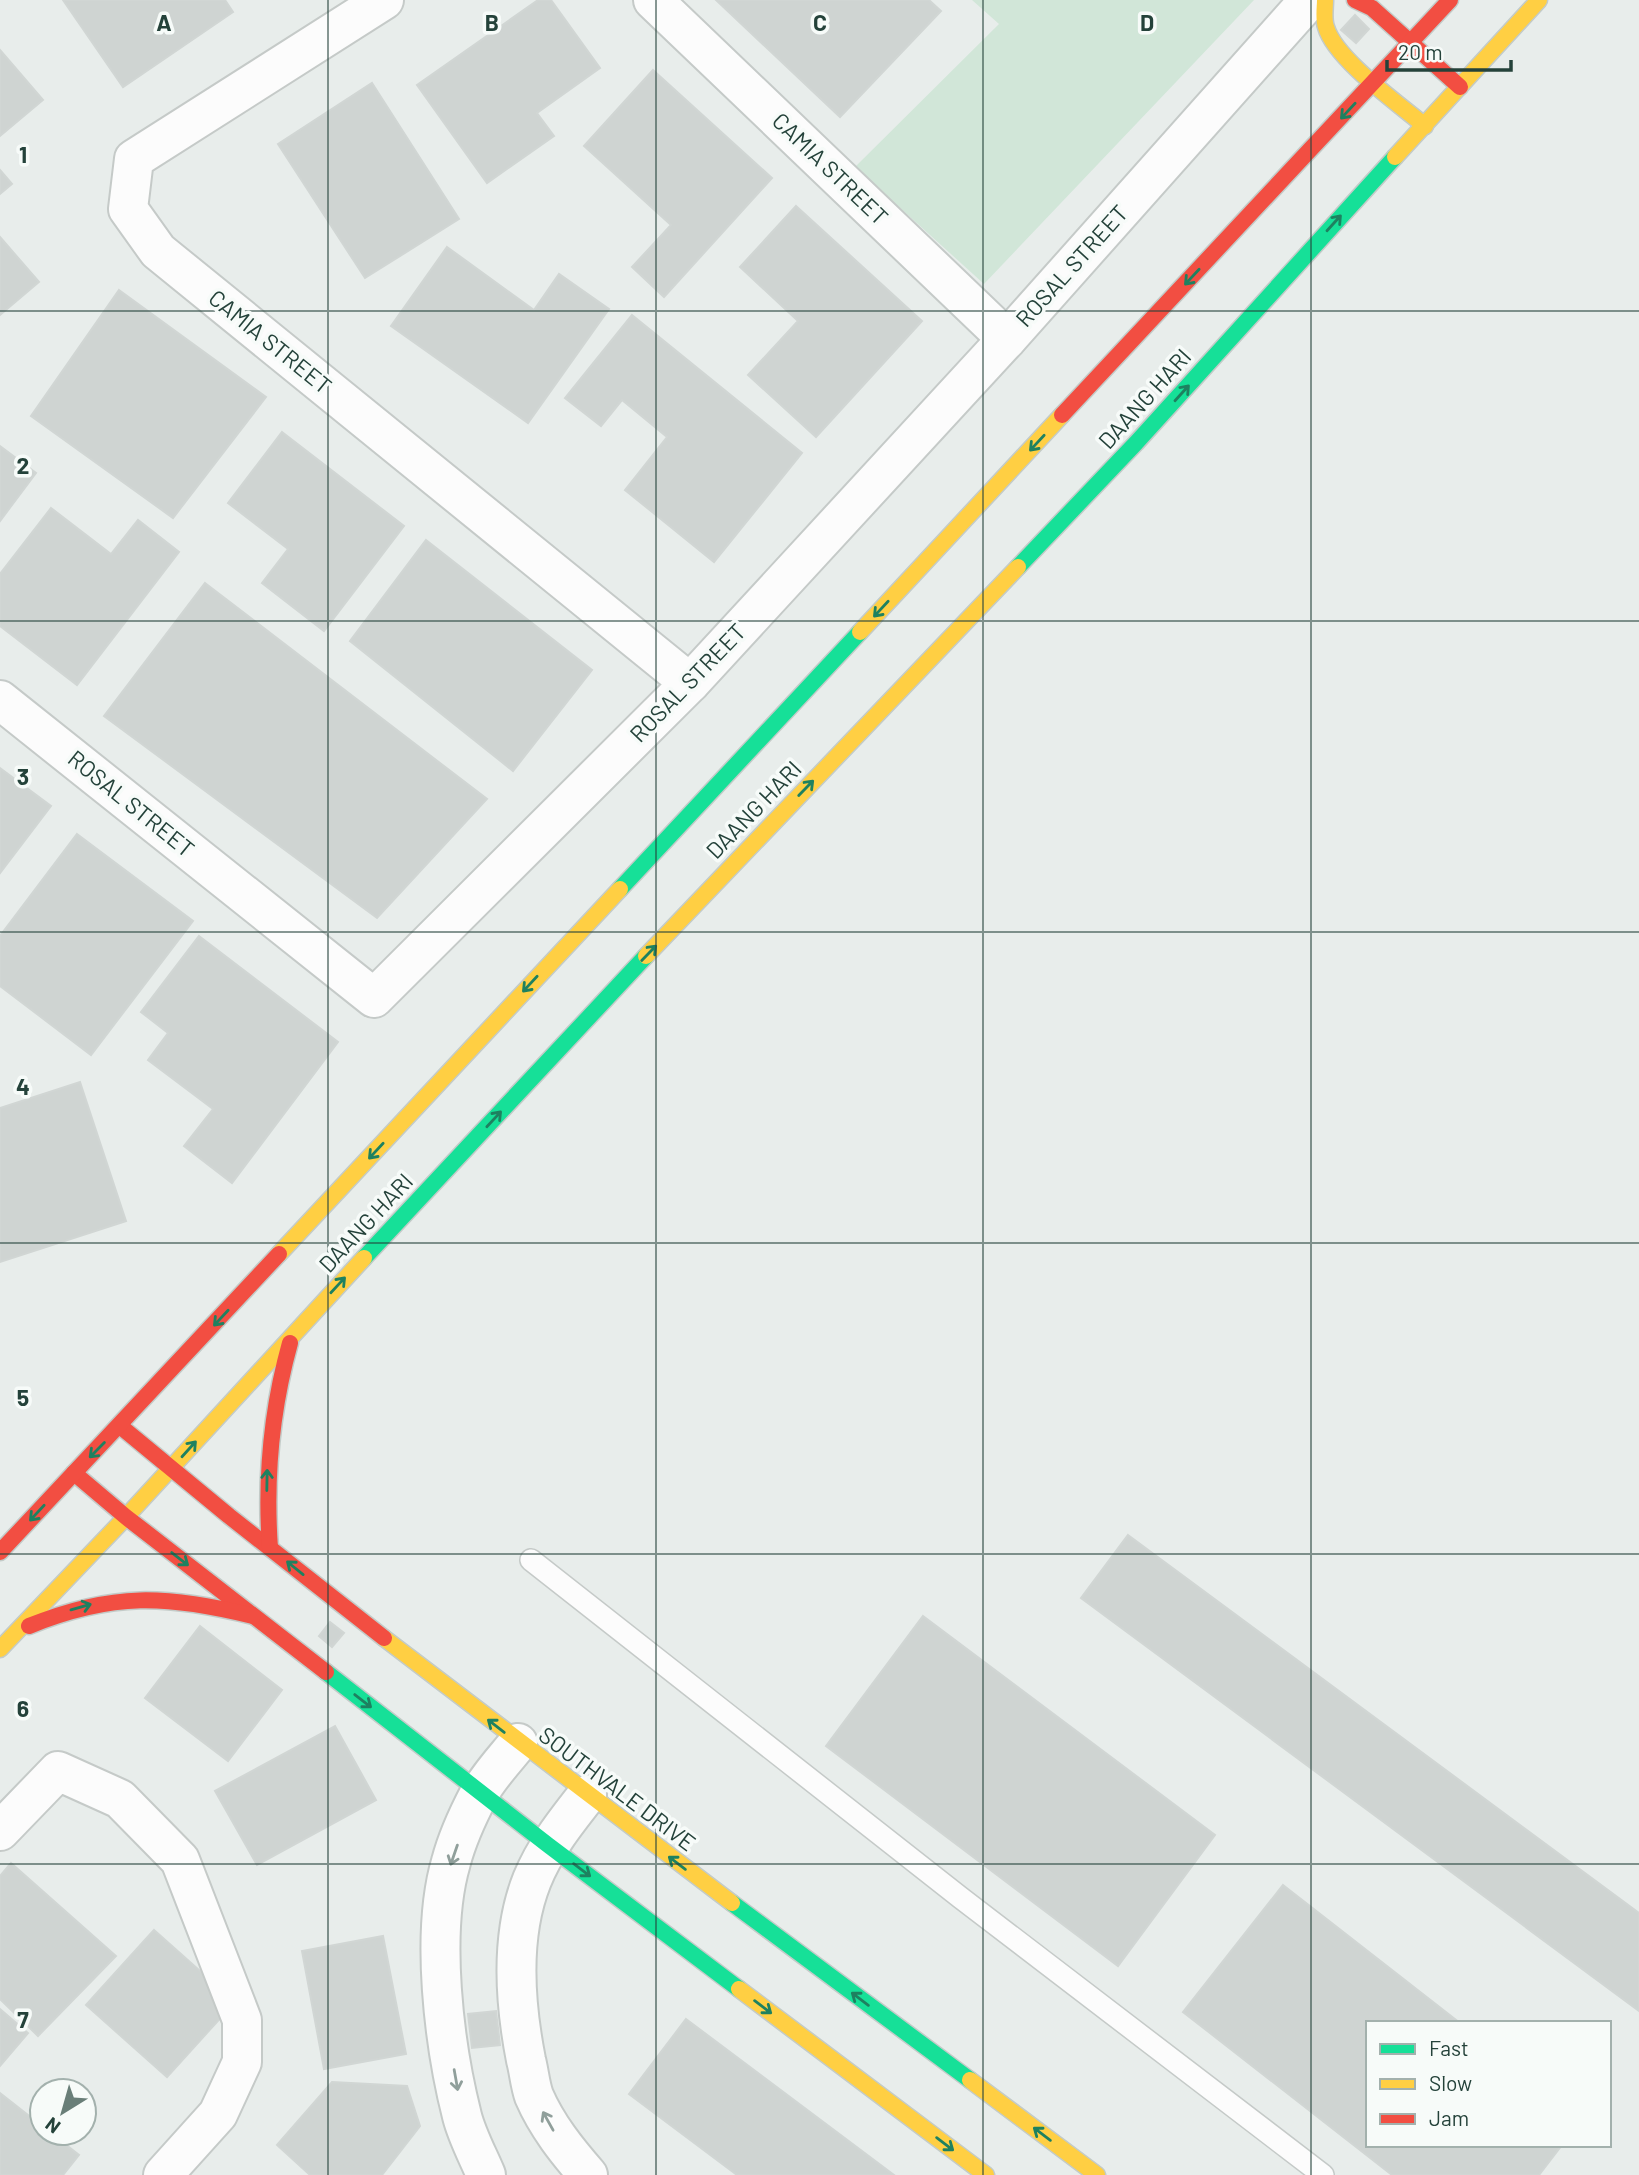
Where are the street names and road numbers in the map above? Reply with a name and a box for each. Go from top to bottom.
street label: CAMIA STREET [767,106,894,230]
street label: ROSAL STREET [1009,199,1133,332]
street label: CAMIA STREET [204,283,338,399]
street label: DAANG HARI [1092,342,1197,454]
street label: ROSAL STREET [624,617,751,748]
street label: ROSAL STREET [63,744,200,863]
street label: DAANG HARI [700,755,807,864]
street label: DAANG HARI [312,1167,418,1278]
street label: SOUTHVALE DRIVE [534,1720,702,1856]

